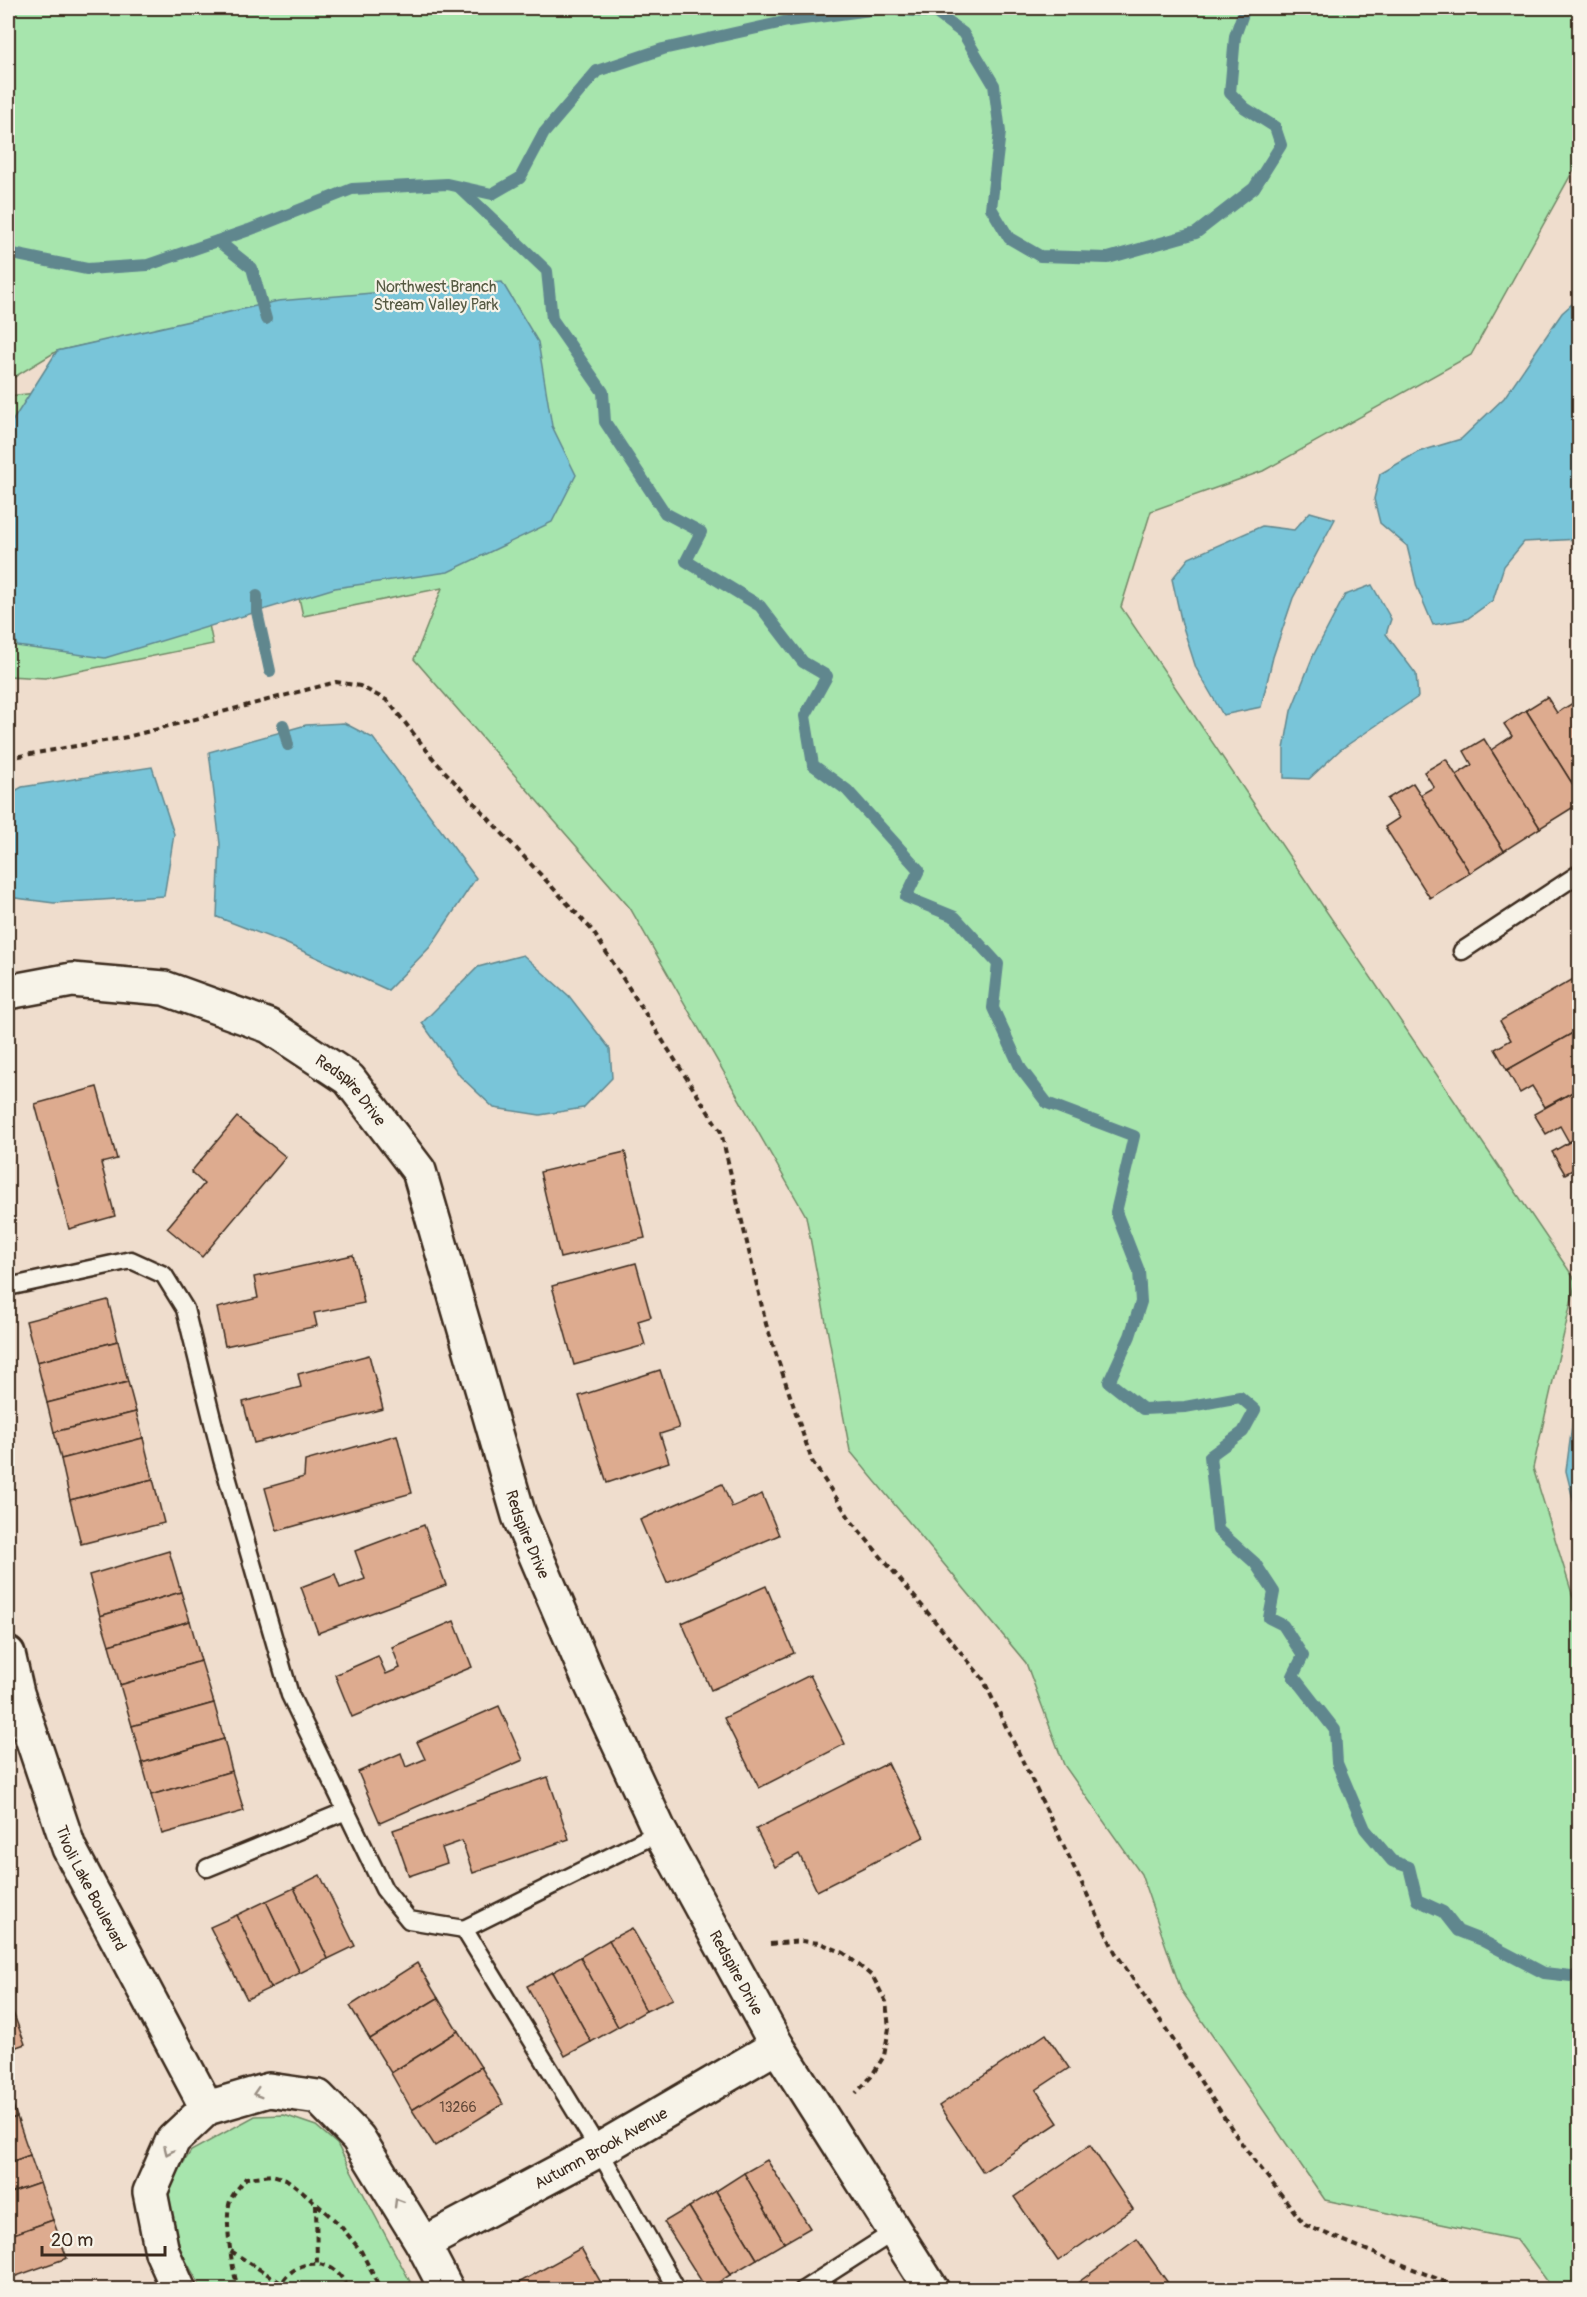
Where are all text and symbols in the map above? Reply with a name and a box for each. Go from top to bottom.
park label: Northwest Branch Stream Valley Park [373,277,499,315]
street label: Redspire Drive [311,1051,390,1130]
street label: Redspire Drive [501,1488,554,1582]
street label: Tivoli Lake Boulevard [51,1823,131,1954]
street label: Redspire Drive [705,1927,767,2019]
one-way arrow [252,2086,263,2098]
house number: 13266 [439,2099,477,2116]
street label: Autumn Brook Avenue [531,2103,671,2194]
one-way arrow [163,2145,175,2156]
one-way arrow [393,2198,405,2208]
scale bar [42,2219,165,2257]
text: 20 m [51,2229,93,2252]

